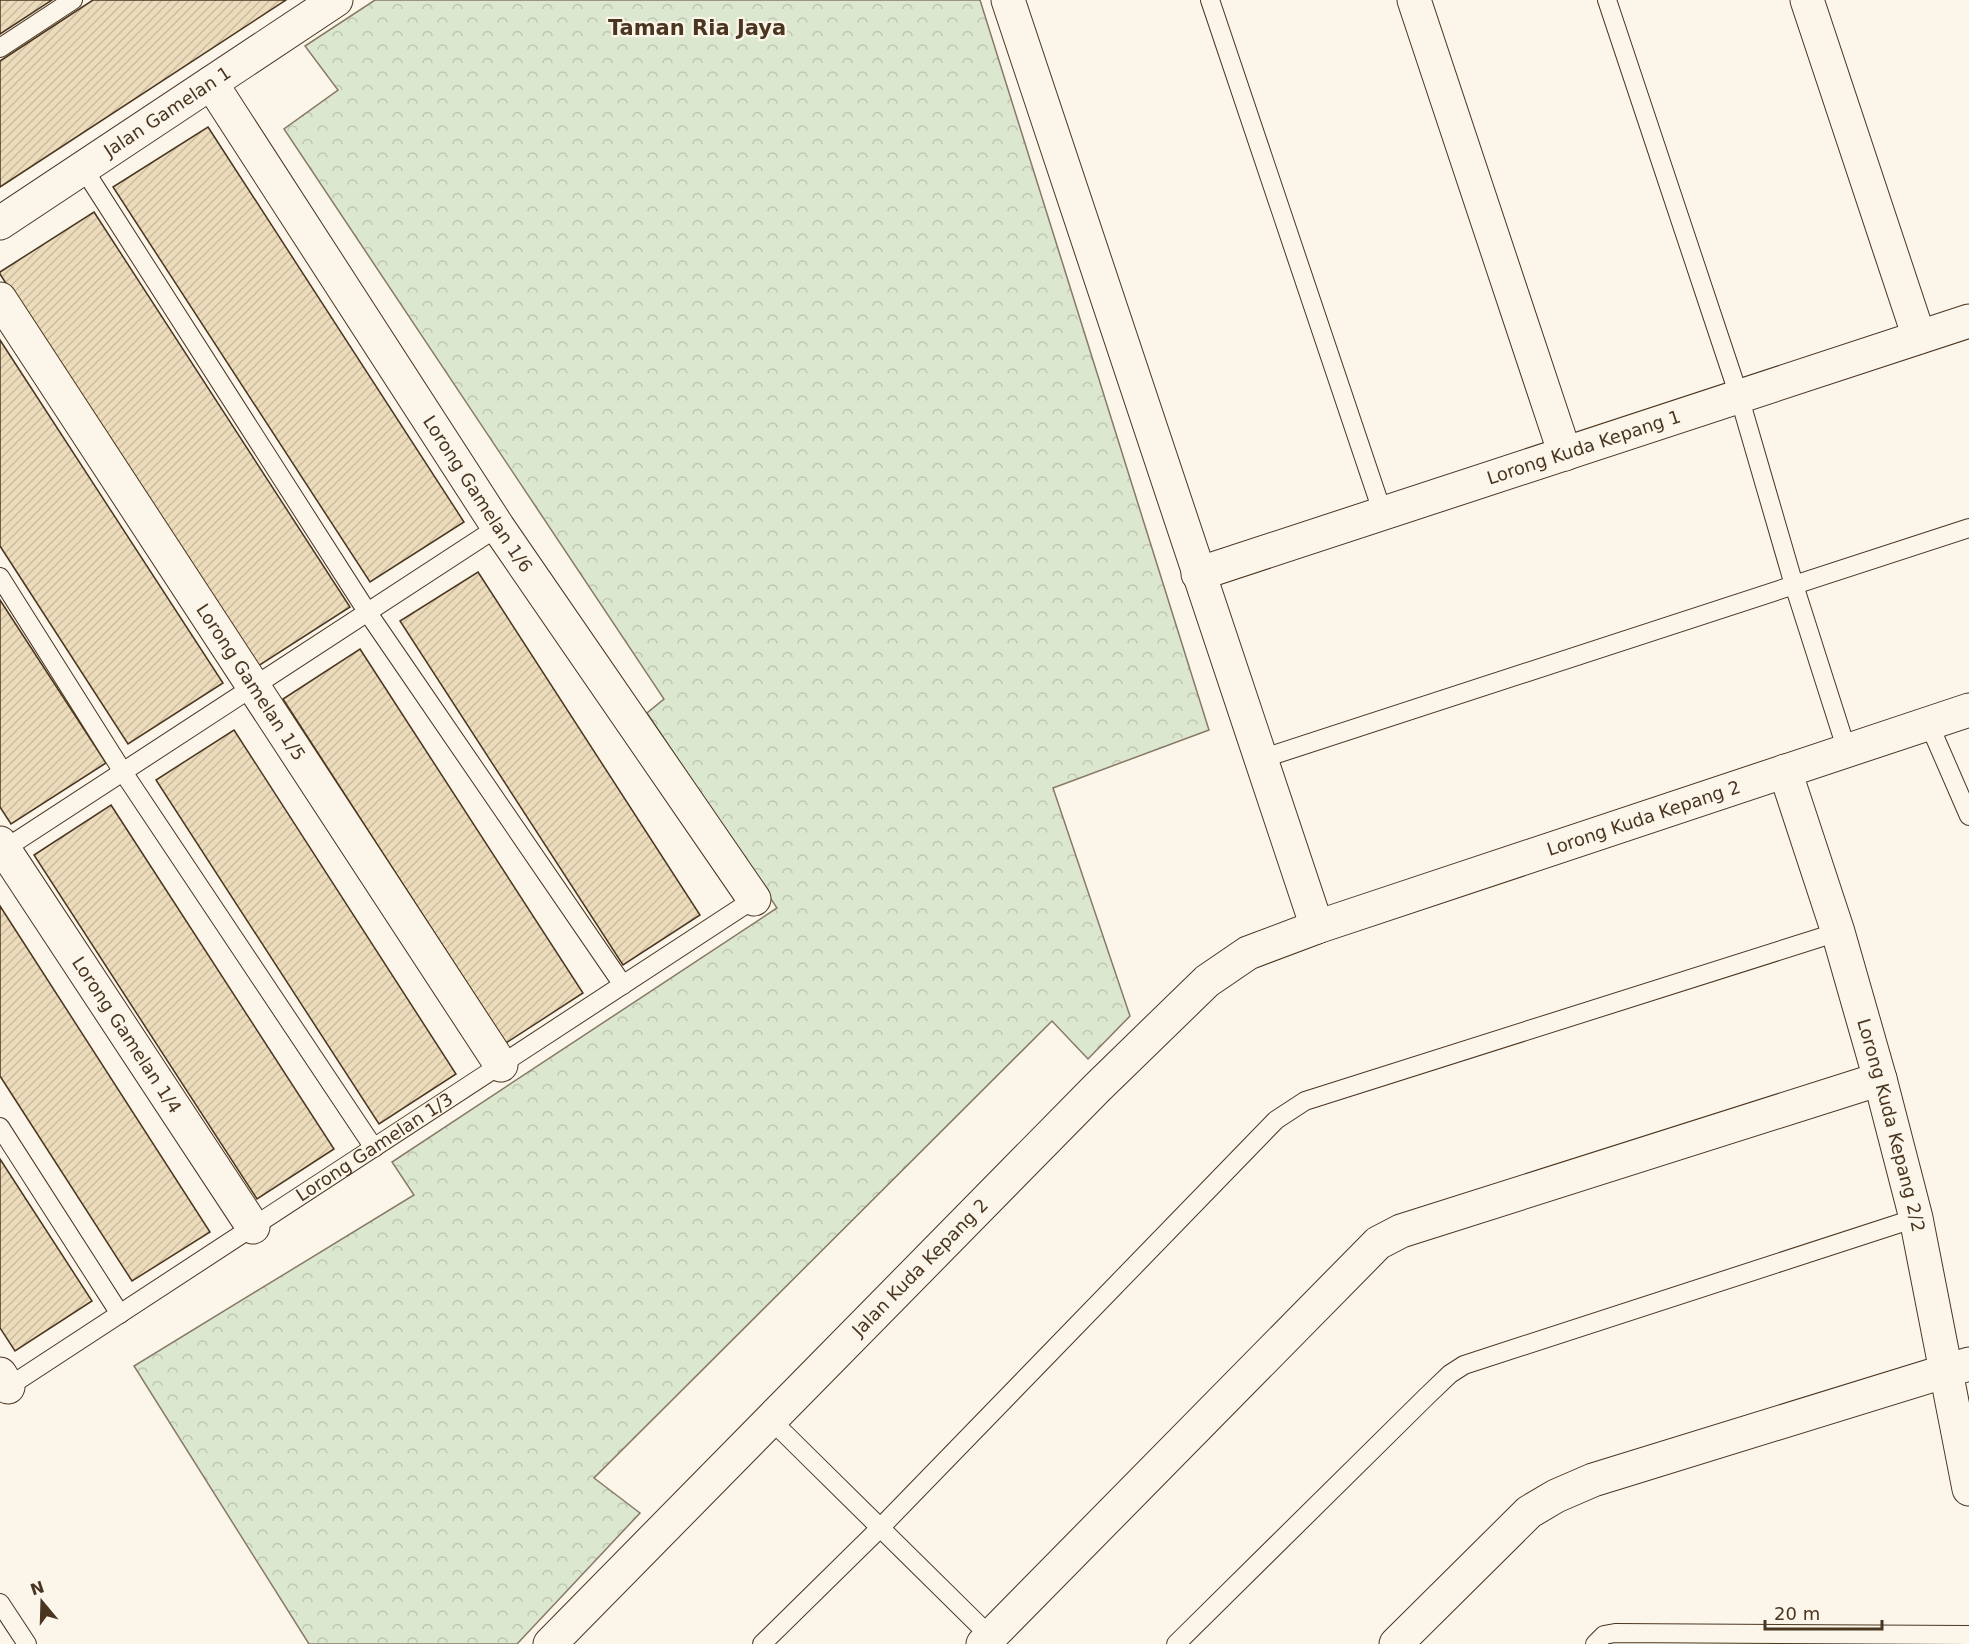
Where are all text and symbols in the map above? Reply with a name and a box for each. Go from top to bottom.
district label: Taman Ria Jaya [608,16,786,40]
street label: Jalan Gamelan 1 [99,62,235,162]
street label: Lorong Kuda Kepang 1 [1484,405,1683,488]
street label: Lorong Gamelan 1/6 [419,412,537,576]
street label: Lorong Gamelan 1/5 [192,600,310,764]
street label: Lorong Kuda Kepang 2 [1544,776,1743,860]
street label: Lorong Gamelan 1/4 [68,953,186,1117]
street label: Lorong Kuda Kepang 2/2 [1853,1016,1929,1234]
street label: Lorong Gamelan 1/3 [292,1088,457,1206]
street label: Jalan Kuda Kepang 2 [847,1194,992,1341]
north arrow [12,1572,72,1632]
text: N [28,1577,47,1599]
scale bar [1765,1593,1882,1631]
text: 20 m [1774,1603,1820,1624]

